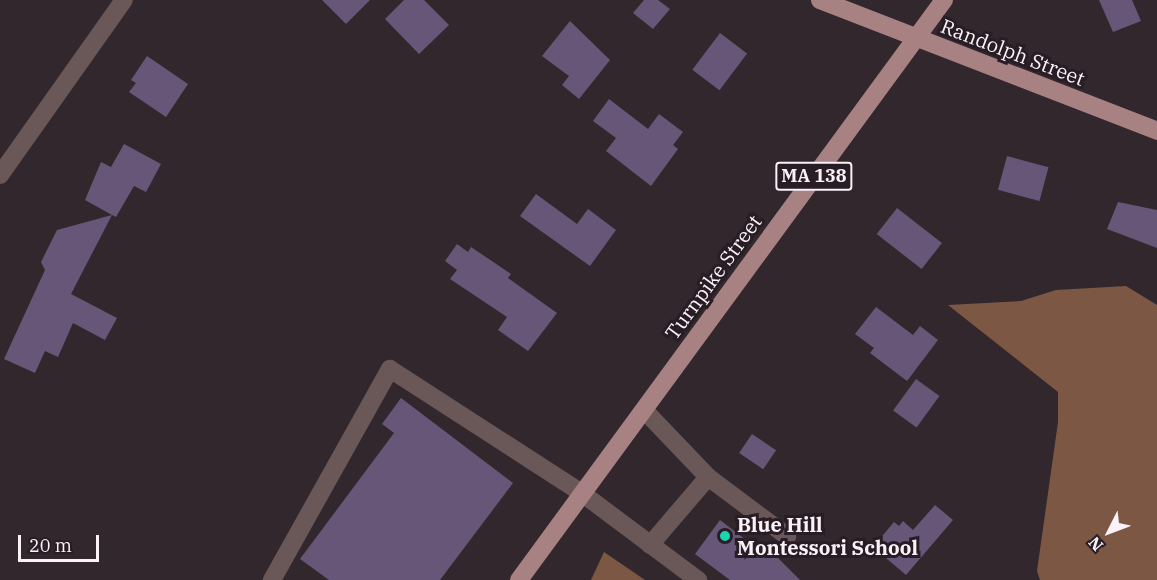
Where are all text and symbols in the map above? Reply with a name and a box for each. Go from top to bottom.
street label: Randolph Street [938,14,1088,90]
road number: MA 138 [775,161,853,191]
street label: Turnpike Street [660,210,766,344]
north arrow [1079,502,1139,562]
place label: Blue Hill Montessori School [737,512,918,559]
scale bar [21,523,102,561]
marker: Blue Hill Montessori School [718,529,732,543]
text: N [1084,533,1107,555]
text: 20 m [29,534,72,557]

